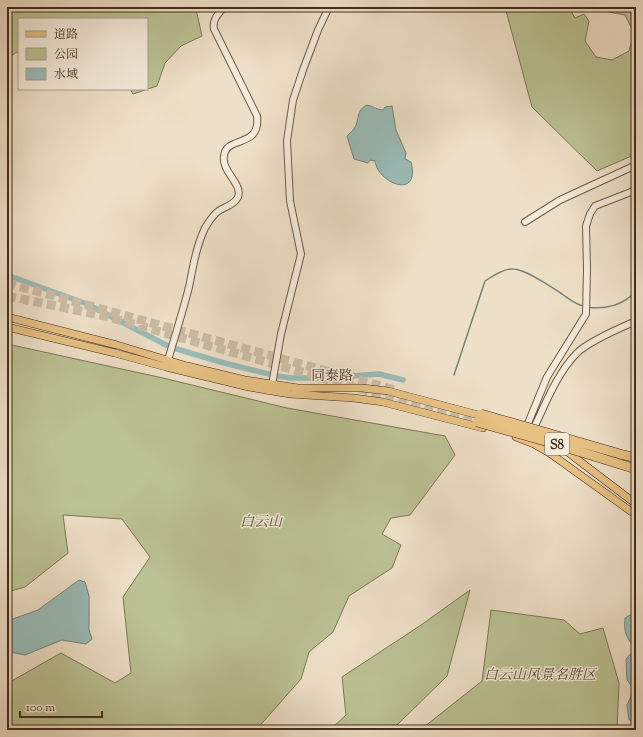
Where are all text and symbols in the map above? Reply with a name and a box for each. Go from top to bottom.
legend [18,18,148,90]
text: 道路 [54,26,78,44]
text: 公园 [54,46,78,64]
text: 水域 [54,66,78,84]
street label: 同泰路 [311,367,353,387]
road number: S8 [545,433,569,455]
park label: 白云山 [240,513,283,533]
park label: 白云山风景名胜区 [484,666,598,686]
scale bar [20,693,102,719]
text: 100 m [26,699,55,717]

